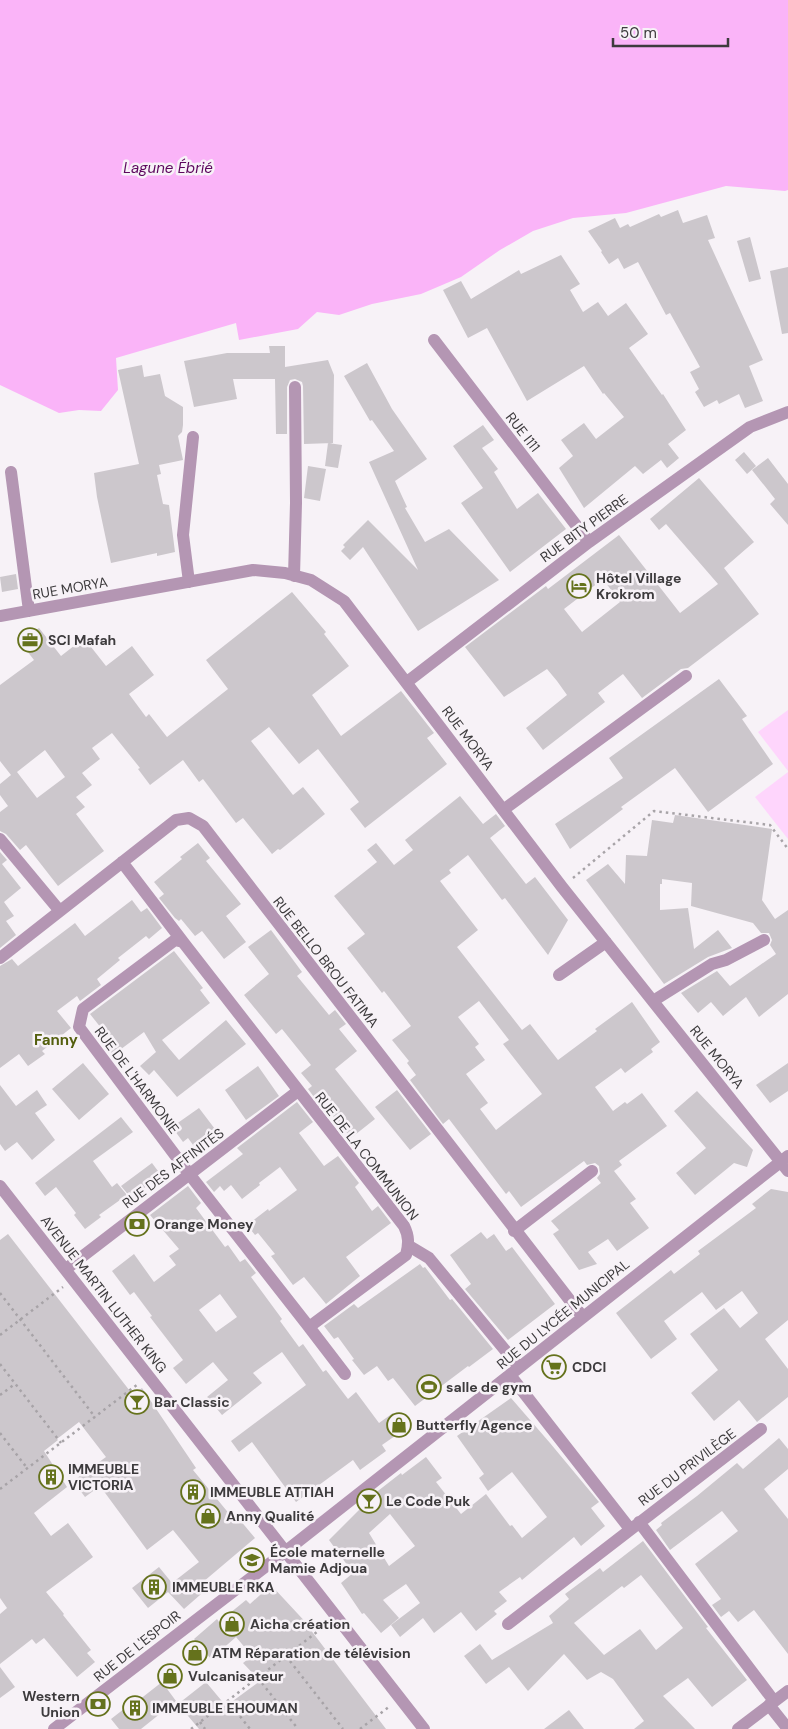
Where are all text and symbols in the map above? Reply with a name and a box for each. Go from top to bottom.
scale bar [613,15,728,47]
text: 50 m [620,23,657,43]
water label: Lagune Ébrié [123,158,213,178]
street label: RUE I111 [502,409,544,455]
street label: RUE BITY PIERRE [536,490,632,566]
place label: Hôtel Village Krokrom [596,569,682,603]
street label: RUE MORYA [31,573,109,603]
hotel icon: Hôtel Village Krokrom [566,573,592,599]
office icon: SCI Mafah [17,627,43,653]
place label: SCI Mafah [48,631,116,649]
street label: RUE MORYA [438,702,498,774]
street label: RUE BELLO BROU FATIMA [269,893,383,1031]
street label: RUE MORYA [686,1022,748,1092]
street label: RUE DE L'HARMONIE [91,1023,183,1137]
district label: Fanny [34,1030,78,1050]
street label: RUE DE LA COMMUNION [311,1088,423,1224]
street label: RUE DES AFFINITÉS [119,1124,227,1212]
bank icon: Orange Money [124,1211,150,1237]
street label: AVENUE MARTIN LUTHER KING [37,1212,171,1376]
place label: Orange Money [154,1215,254,1233]
street label: RUE DU LYCÉE MUNICIPAL [493,1255,633,1373]
supermarket icon: CDCI [541,1354,567,1380]
place label: CDCI [572,1358,606,1376]
sports icon: salle de gym [416,1374,442,1400]
place label: salle de gym [446,1378,532,1396]
bar icon: Bar Classic [124,1389,150,1415]
place label: Bar Classic [154,1393,230,1411]
shop icon: Butterfly Agence [386,1412,412,1438]
place label: Butterfly Agence [416,1416,532,1434]
street label: RUE DU PRIVILÈGE [635,1424,740,1510]
place label: IMMEUBLE VICTORIA [68,1460,139,1494]
building icon: IMMEUBLE VICTORIA [38,1464,64,1490]
building icon: IMMEUBLE ATTIAH [180,1479,206,1505]
place label: IMMEUBLE ATTIAH [210,1483,334,1501]
bar icon: Le Code Puk [356,1488,382,1514]
place label: Le Code Puk [386,1492,470,1510]
shop icon: Anny Qualité [195,1503,221,1529]
place label: Anny Qualité [226,1507,314,1525]
place label: École maternelle Mamie Adjoua [270,1543,385,1577]
school or university icon: École maternelle Mamie Adjoua [239,1547,265,1573]
building icon: IMMEUBLE RKA [141,1574,167,1600]
place label: IMMEUBLE RKA [172,1578,275,1596]
street label: RUE DE L'ESPOIR [90,1606,184,1686]
shop icon: Aicha création [219,1611,245,1637]
place label: Aicha création [250,1615,350,1633]
shop icon: ATM Réparation de télévision [182,1640,208,1666]
place label: ATM Réparation de télévision [212,1644,411,1662]
shop icon: Vulcanisateur [157,1663,183,1689]
place label: Vulcanisateur [188,1667,284,1685]
place label: Western Union [22,1687,80,1721]
bank icon: Western Union [85,1691,111,1717]
building icon: IMMEUBLE EHOUMAN [122,1695,148,1721]
place label: IMMEUBLE EHOUMAN [152,1699,298,1717]

